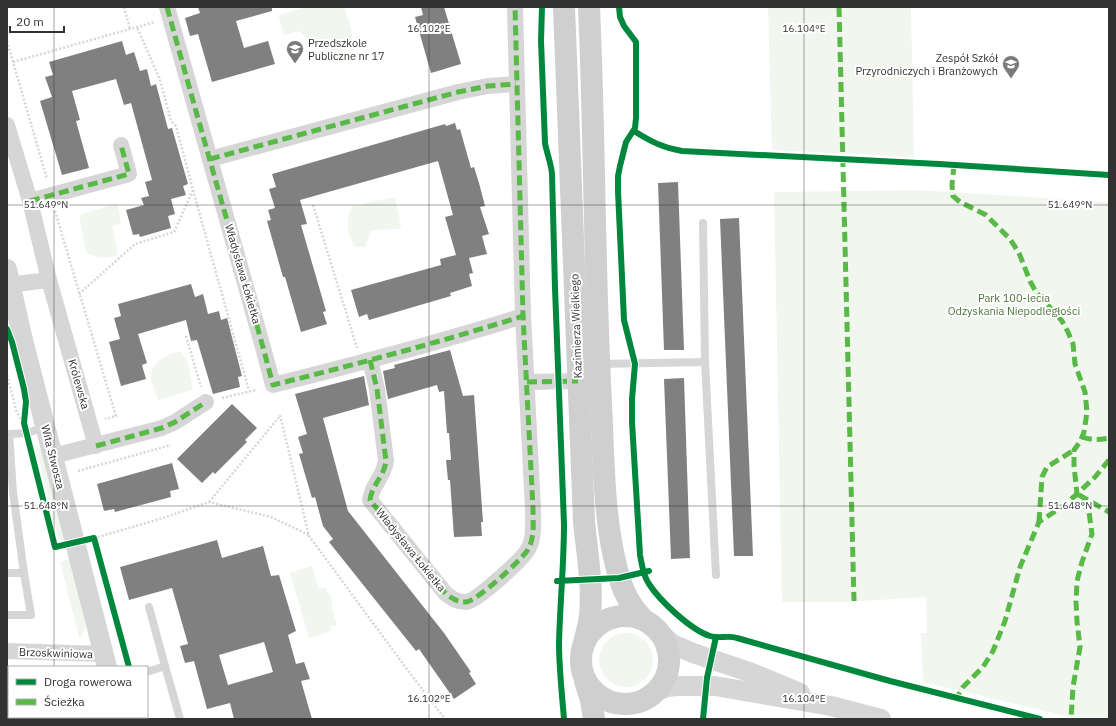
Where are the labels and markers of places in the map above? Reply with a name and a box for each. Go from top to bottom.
place label: Przedszkole Publiczne nr 17 [308,36,385,63]
school or university icon: Przedszkole Publiczne nr 17 [285,39,305,64]
place label: Zespół Szkół Przyrodniczych i Branżowych [855,51,998,78]
school or university icon: Zespół Szkół Przyrodniczych i Branżowych [1001,54,1021,79]

